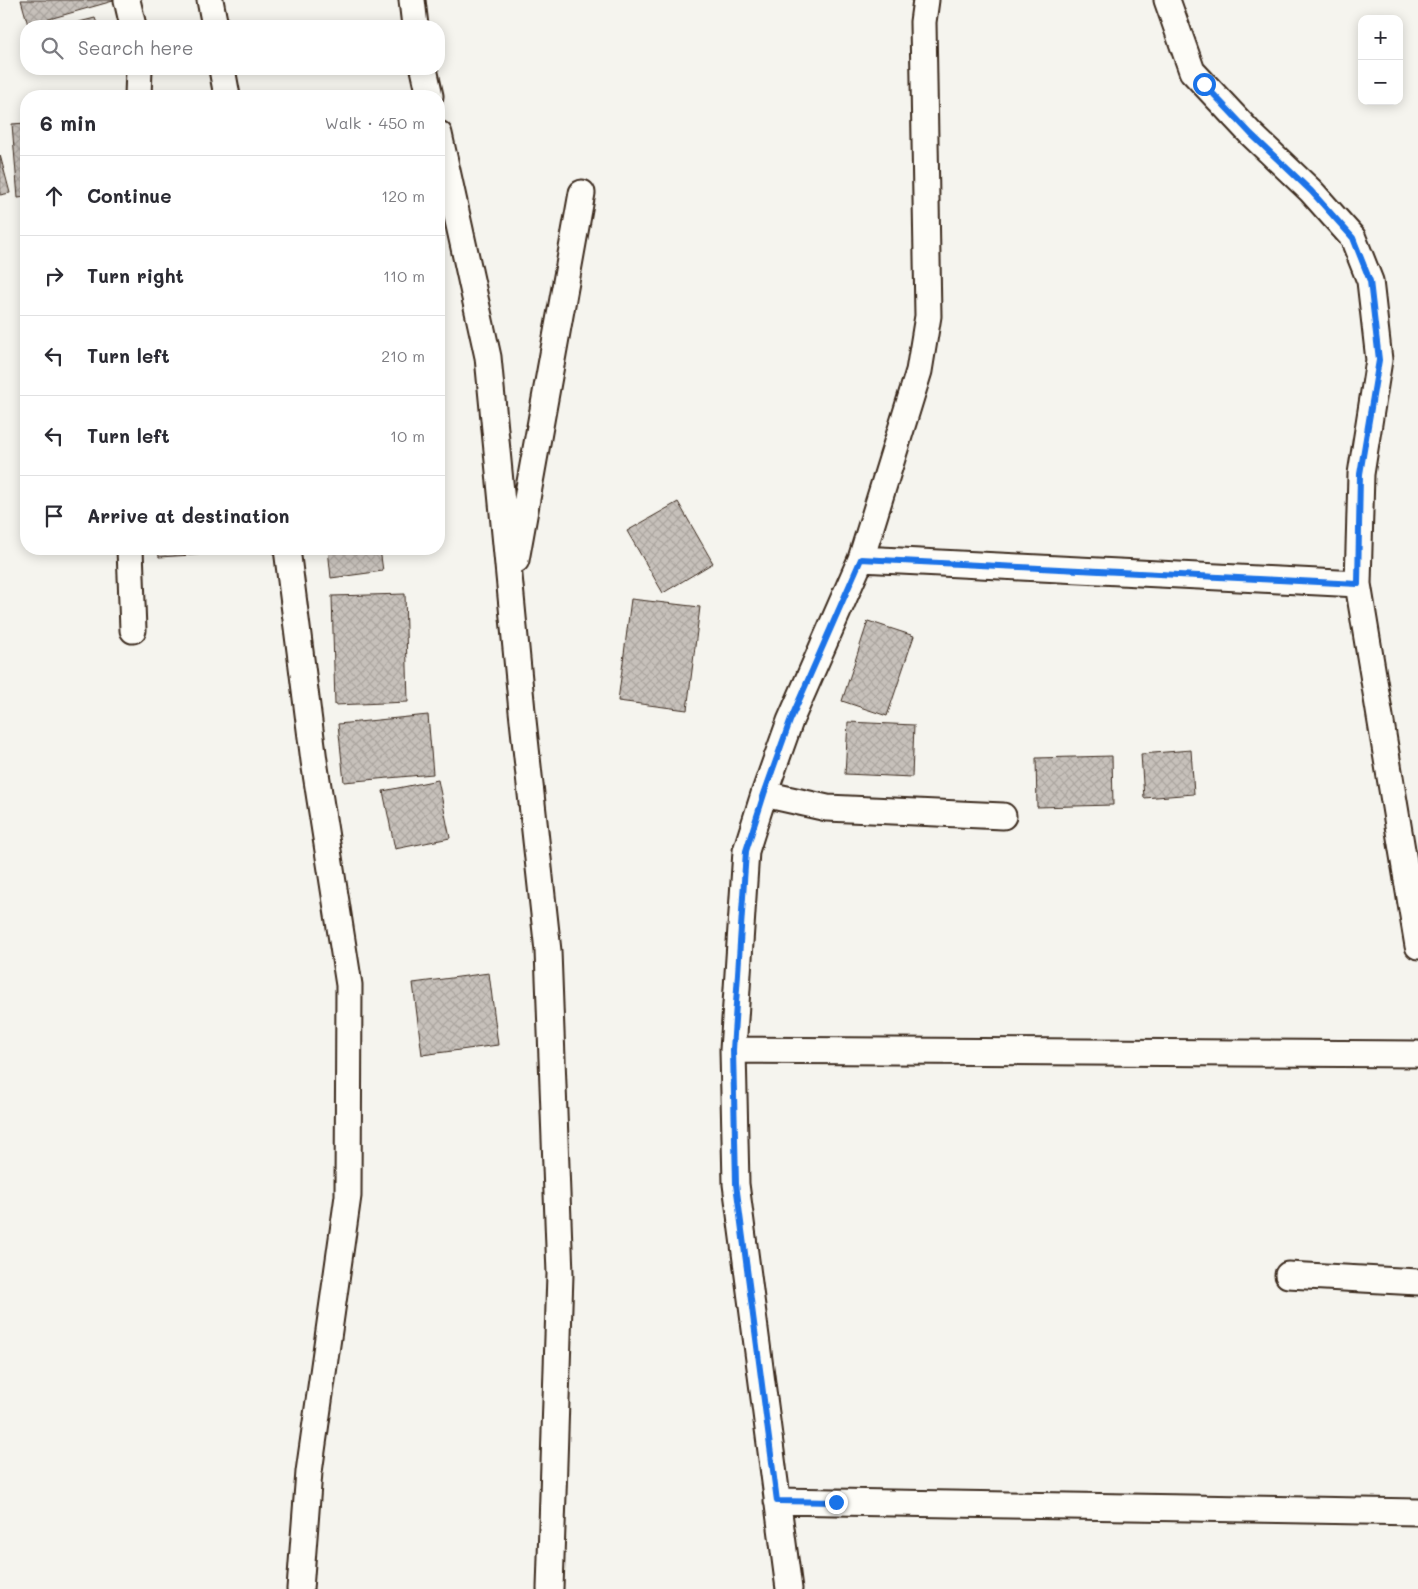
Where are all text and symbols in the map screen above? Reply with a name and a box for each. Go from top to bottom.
map controls [1358,15,1403,105]
button: + [1358,15,1403,60]
search box [20,20,445,75]
icon: search [38,34,66,62]
text: Search here [78,35,194,60]
button: − [1358,60,1403,105]
route start [1193,73,1216,96]
text: 6 min [40,109,96,136]
text: Walk · 450 m [325,112,425,133]
icon: ahead [40,182,68,210]
text: Continue [87,183,172,208]
text: 120 m [381,185,425,206]
icon: right [40,262,68,290]
text: Turn right [87,263,184,288]
text: 110 m [383,265,425,286]
icon: left [40,342,68,370]
text: Turn left [87,343,170,368]
text: 210 m [381,345,425,366]
icon: left [40,422,68,450]
text: Turn left [87,423,170,448]
text: 10 m [390,425,425,446]
icon: arrive [40,502,68,530]
text: Arrive at destination [87,503,290,528]
route end [825,1491,848,1514]

